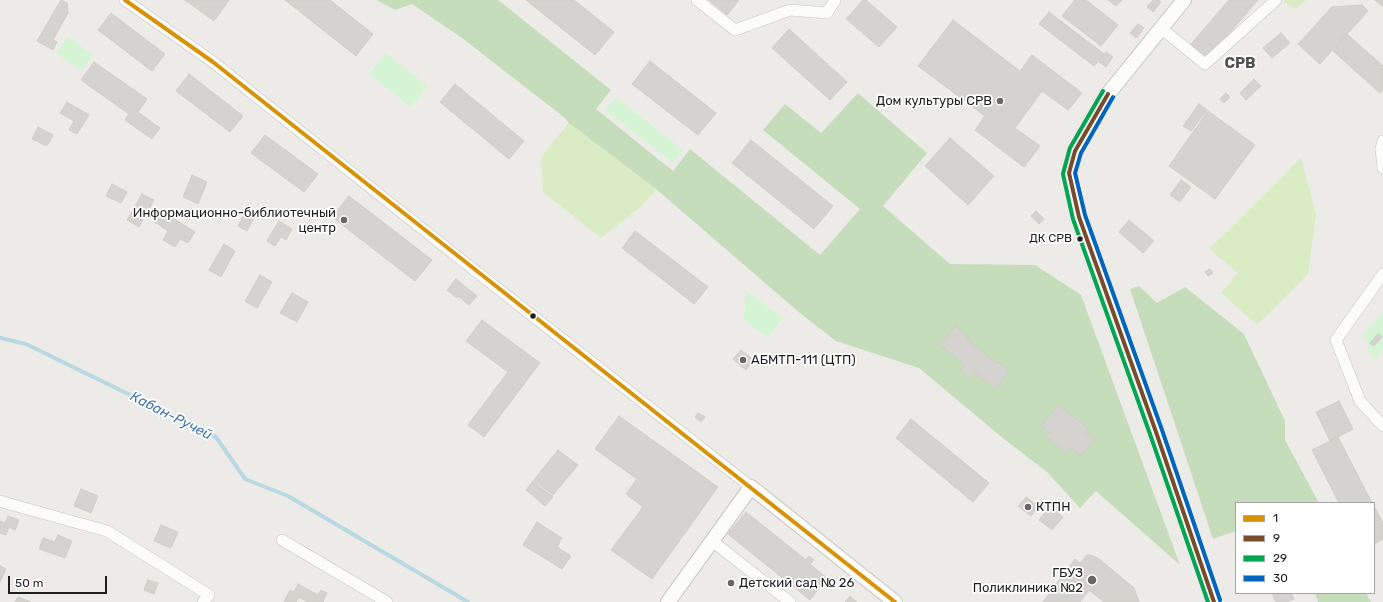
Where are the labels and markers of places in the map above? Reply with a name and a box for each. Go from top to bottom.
place label: Дом культуры СРВ [876,93,992,109]
marker: Дом культуры СРВ [995,96,1005,106]
place label: Информационно-библиотечный центр [133,205,336,236]
marker: Информационно-библиотечный центр [339,215,349,225]
place label: ДК СРВ [1029,232,1072,246]
marker: ДК СРВ [1075,234,1085,244]
unlabelled marker [528,311,538,321]
place label: АБМТП-111 (ЦТП) [751,352,856,368]
marker: АБМТП-111 (ЦТП) [738,355,748,365]
place label: КТПН [1036,499,1070,515]
marker: КТПН [1023,502,1033,512]
place label: ГБУЗ Поликлиника №2 [973,565,1083,596]
marker: ГБУЗ Поликлиника №2 [1086,574,1098,586]
place label: Детский сад № 26 [739,575,854,591]
marker: Детский сад № 26 [726,578,736,588]

